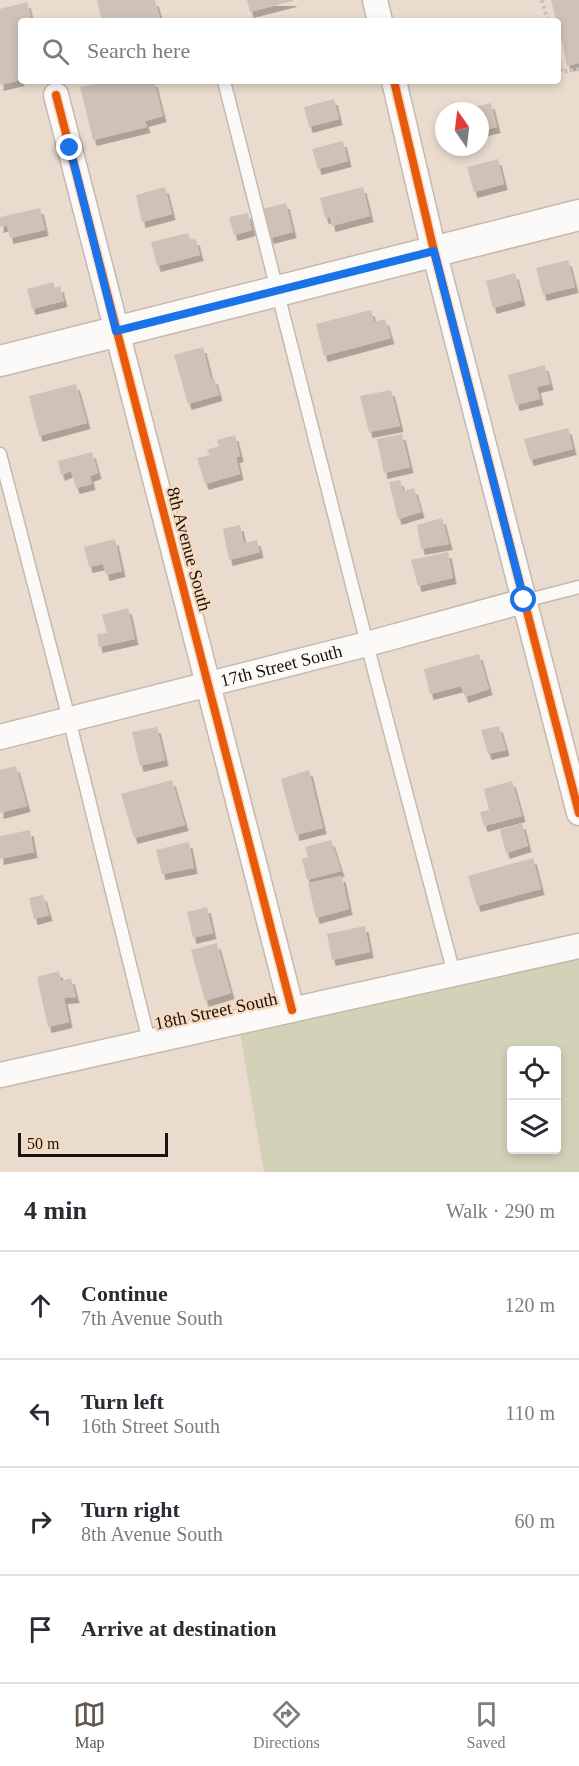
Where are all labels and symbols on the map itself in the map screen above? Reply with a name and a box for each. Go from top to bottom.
north arrow [435,102,489,156]
route end [56,134,82,160]
street label: 8th Avenue South [163,485,215,613]
route start [510,586,536,612]
street label: 17th Street South [218,641,344,691]
street label: 18th Street South [153,988,279,1034]
scale bar [18,1130,168,1158]

